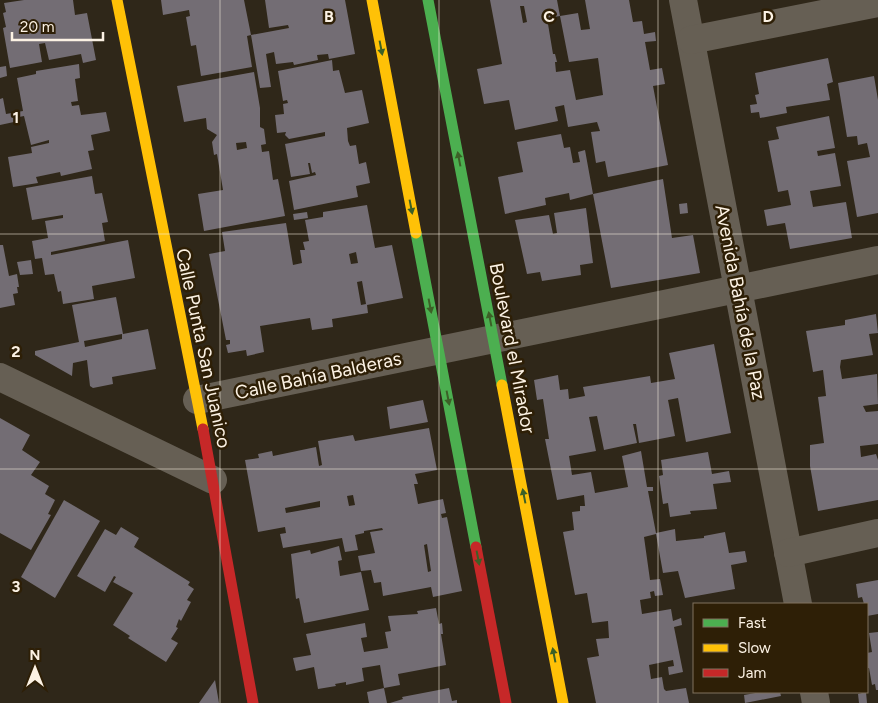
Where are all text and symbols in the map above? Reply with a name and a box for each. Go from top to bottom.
text: B [324,7,334,26]
text: C [543,7,555,26]
text: D [762,7,774,26]
scale bar [12,10,104,42]
text: 20 m [20,18,54,36]
one-way arrow [377,40,385,55]
text: 1 [13,108,19,127]
one-way arrow [454,151,462,167]
one-way arrow [408,200,416,216]
street label: Avenida Bahía de la Paz [710,202,771,402]
street label: Calle Punta San Juanico [171,246,236,450]
street label: Boulevard el Mirador [485,261,540,436]
one-way arrow [427,298,435,314]
one-way arrow [485,310,493,326]
text: 2 [11,342,21,361]
street label: Calle Bahía Balderas [233,347,404,404]
one-way arrow [444,390,452,406]
one-way arrow [519,487,527,503]
one-way arrow [474,550,482,565]
text: 3 [12,577,21,596]
legend [693,603,868,693]
text: Fast [738,614,767,632]
text: Slow [738,639,771,657]
north arrow [10,643,60,693]
text: N [30,647,40,664]
one-way arrow [550,647,558,663]
text: Jam [738,664,766,682]

